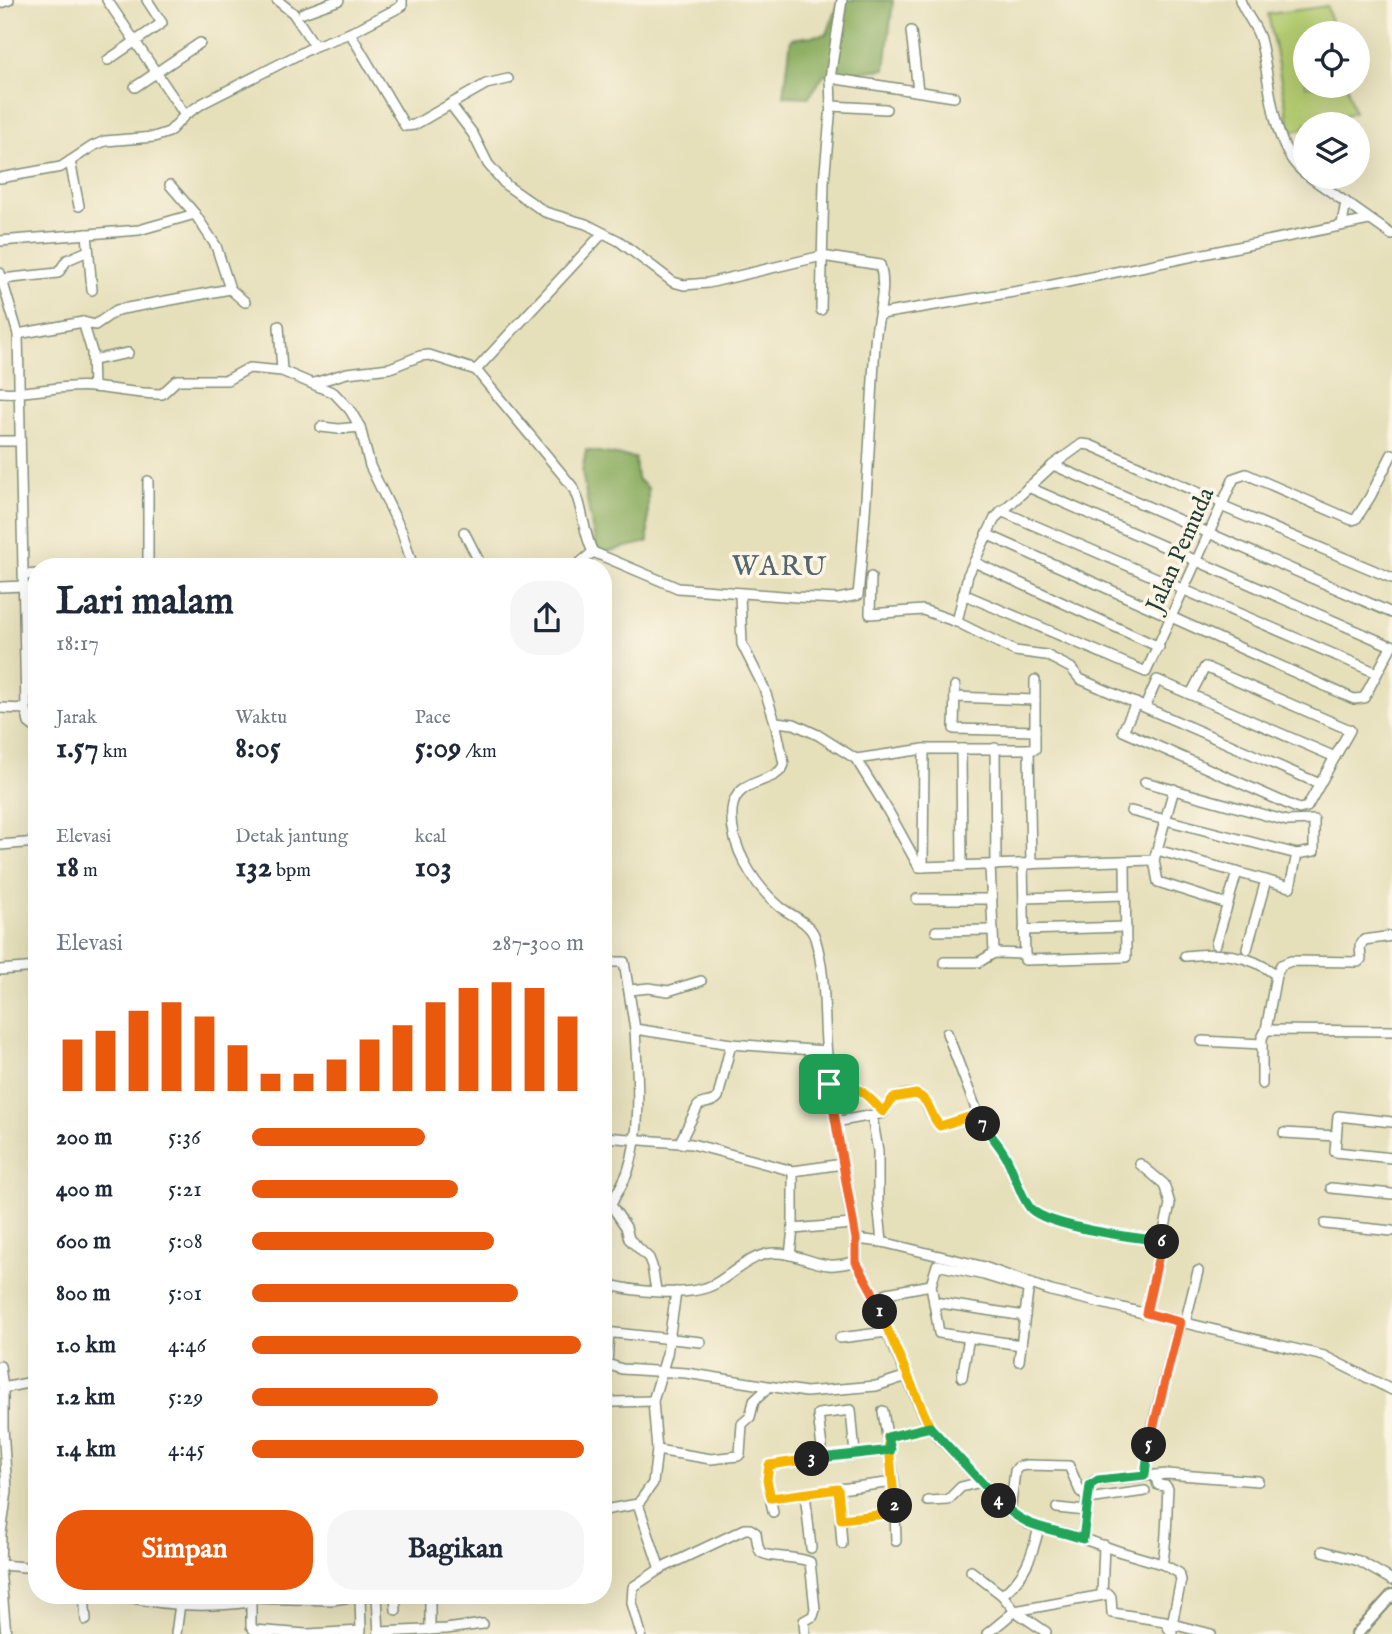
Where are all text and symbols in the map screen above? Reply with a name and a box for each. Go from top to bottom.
map controls [1293,21,1370,189]
button: locate [1293,21,1370,98]
button: layers [1293,112,1370,189]
street label: Jalan Pemuda [1139,482,1222,620]
district label: WARU [732,550,828,585]
text: Lari malam [56,579,234,627]
button: share [510,581,584,655]
text: 18:17 [56,629,99,658]
text: Jarak [56,706,97,730]
text: Waktu [235,706,287,730]
text: Pace [415,706,451,730]
text: 1.57 [56,730,99,768]
text: 8:05 [235,730,281,768]
text: 5:09 [415,730,461,768]
text: km [99,740,128,764]
text: /km [461,740,497,764]
text: Elevasi [56,825,111,849]
text: Detak jantung [235,825,348,849]
text: kcal [415,825,446,849]
text: 18 [56,849,79,887]
text: 132 [235,849,272,887]
text: 103 [415,849,452,887]
text: m [79,859,98,883]
text: bpm [272,859,311,883]
text: Elevasi [56,929,123,958]
text: 287–300 m [492,929,584,958]
pin [799,1054,859,1114]
icon: arrive [810,1065,848,1103]
pin: 7 [965,1106,1000,1142]
text: 7 [978,1111,987,1135]
text: 200 m [56,1123,112,1152]
text: 5:36 [168,1123,201,1152]
text: 400 m [56,1175,113,1204]
text: 5:21 [168,1175,202,1204]
pin: 6 [1144,1224,1180,1260]
text: 600 m [56,1227,111,1256]
text: 5:08 [168,1227,203,1256]
text: 6 [1157,1229,1166,1253]
text: 800 m [56,1279,110,1308]
text: 5:01 [168,1279,202,1308]
pin: 1 [862,1294,898,1330]
text: 1 [876,1299,883,1323]
text: 1.0 km [56,1331,116,1360]
text: 4:46 [168,1331,206,1360]
text: 1.2 km [56,1383,115,1412]
text: 5:29 [168,1383,203,1412]
pin: 5 [1132,1428,1166,1462]
text: 5 [1145,1432,1152,1456]
text: 1.4 km [56,1435,116,1464]
text: 4:45 [168,1435,205,1464]
pin: 3 [794,1442,830,1476]
text: 3 [808,1446,815,1470]
pin: 4 [982,1484,1016,1518]
pin: 2 [878,1488,912,1524]
text: 4 [994,1488,1003,1512]
text: 2 [890,1493,899,1517]
button: Simpan [56,1510,313,1590]
button: Bagikan [327,1510,584,1590]

